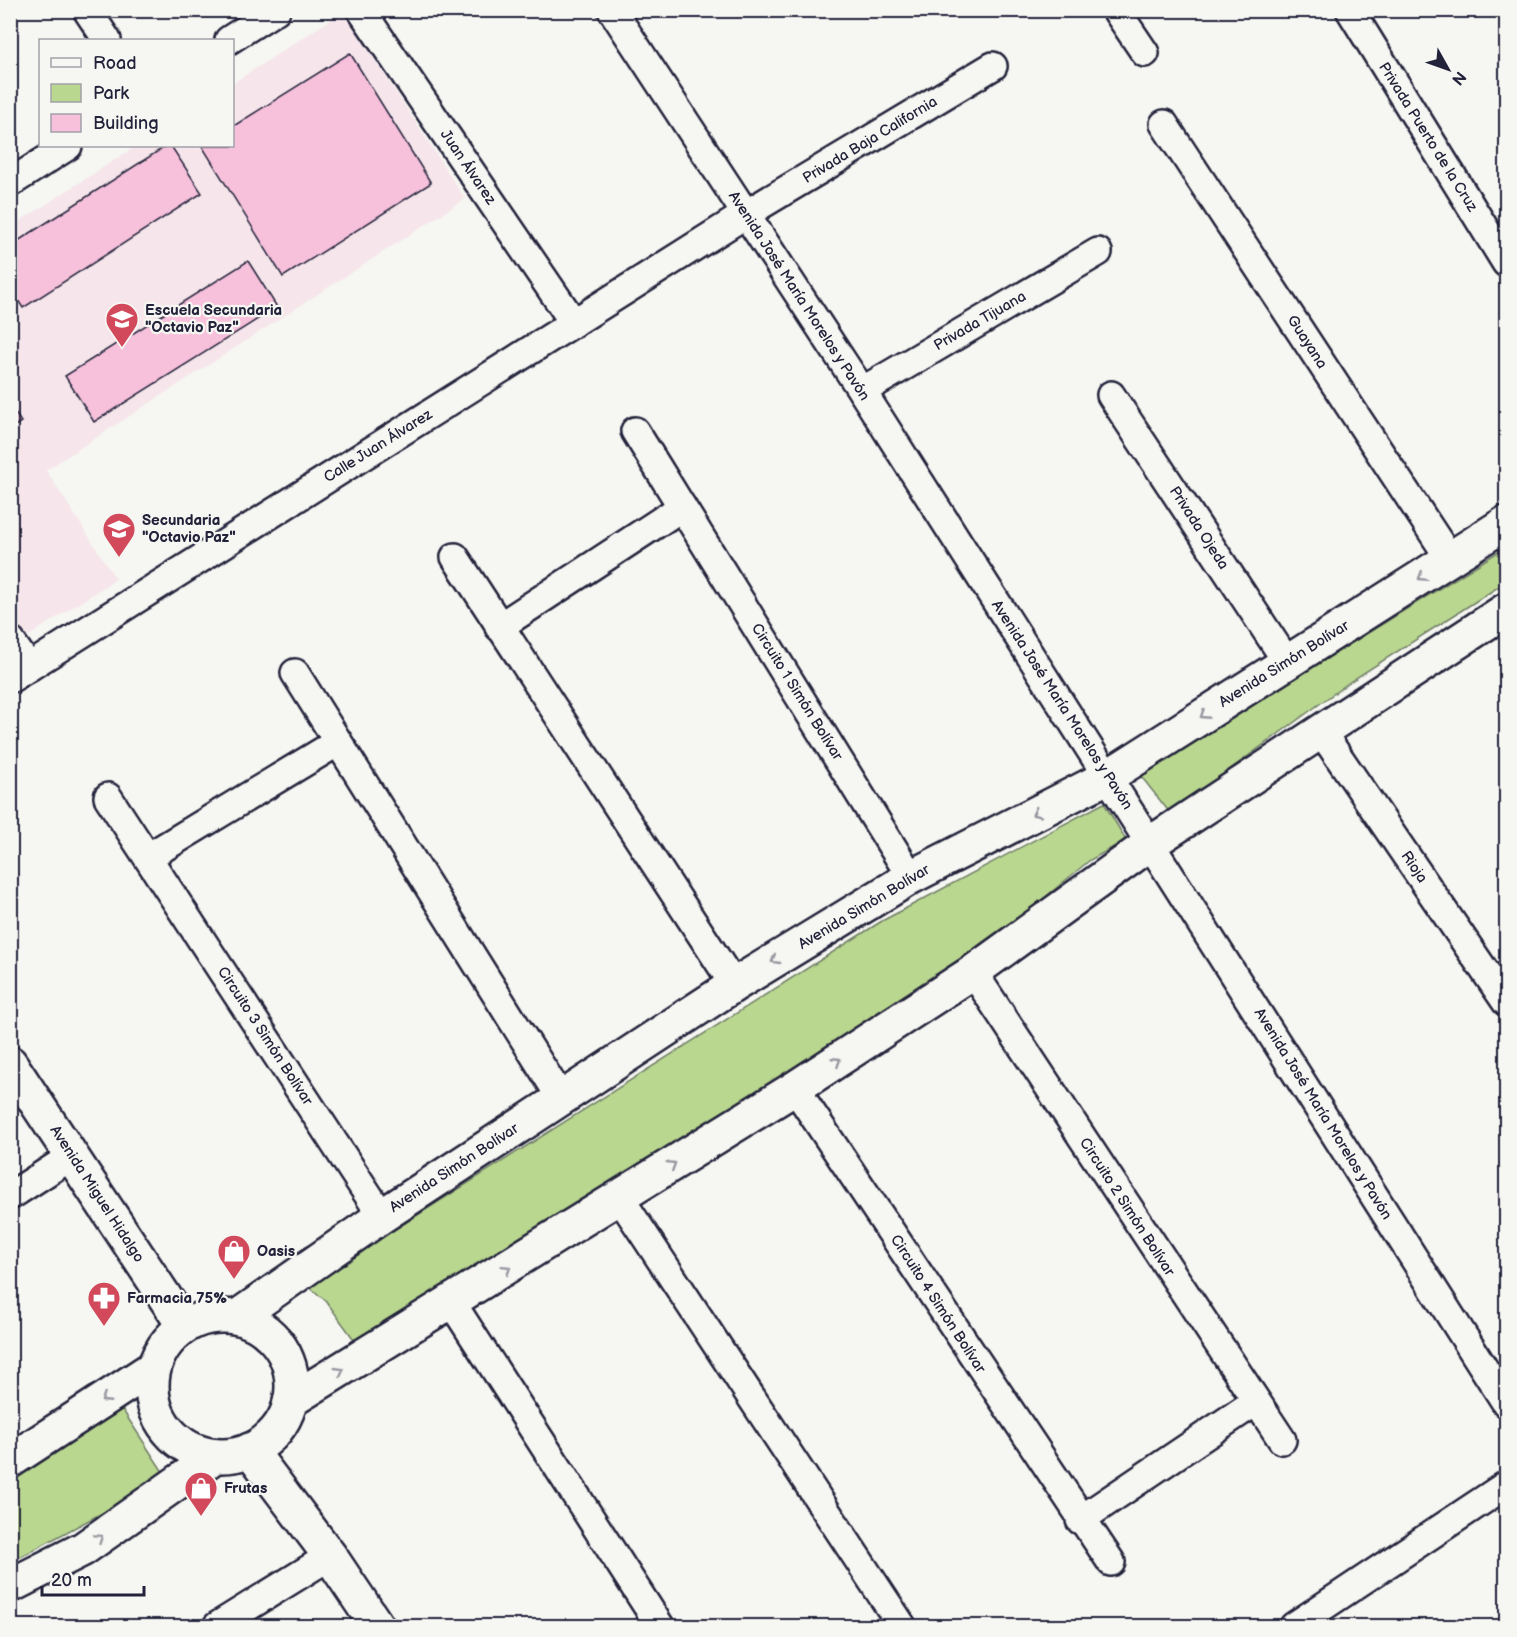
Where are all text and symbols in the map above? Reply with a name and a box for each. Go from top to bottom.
legend [39,39,234,147]
north arrow [1418,39,1478,99]
text: Road [93,53,137,74]
street label: Privada Puerto de la Cruz [1374,59,1482,216]
text: N [1447,67,1469,88]
text: Park [93,83,129,104]
street label: Privada Baja California [799,92,941,188]
text: Building [93,113,159,134]
street label: Juan Álvarez [436,126,501,209]
street label: Avenida José María Morelos y Pavón [724,188,874,404]
street label: Privada Tijuana [930,287,1030,355]
school or university icon: Escuela Secundaria "Octavio Paz" [104,301,140,348]
place label: Escuela Secundaria "Octavio Paz" [145,301,282,337]
street label: Guayana [1283,312,1331,372]
street label: Calle Juan Álvarez [320,405,436,487]
street label: Privada Ojeda [1165,483,1233,573]
school or university icon: Secundaria "Octavio Paz" [101,511,137,558]
place label: Secundaria "Octavio Paz" [142,511,236,547]
one-way arrow [1418,570,1429,581]
street label: Avenida José María Morelos y Pavón [987,597,1137,813]
street label: Avenida Simón Bolívar [1215,616,1353,712]
street label: Circuito 1 Simón Bolívar [747,620,847,765]
one-way arrow [1200,707,1210,719]
one-way arrow [1031,806,1042,817]
street label: Rioja [1396,847,1432,887]
street label: Avenida Simón Bolívar [795,860,934,954]
one-way arrow [771,953,781,965]
street label: Circuito 3 Simón Bolívar [213,963,317,1109]
street label: Avenida José María Morelos y Pavón [1250,1005,1396,1223]
one-way arrow [830,1057,841,1068]
street label: Avenida Simón Bolívar [386,1119,523,1217]
street label: Avenida Miguel Hidalgo [46,1122,148,1266]
street label: Circuito 2 Simón Bolívar [1075,1134,1179,1280]
one-way arrow [666,1161,676,1173]
street label: Circuito 4 Simón Bolívar [886,1231,990,1377]
shop icon: Oasis [216,1233,252,1280]
place label: Oasis [257,1242,295,1261]
one-way arrow [500,1265,511,1276]
pharmacy icon: Farmacia 75% [86,1280,122,1327]
place label: Farmacia 75% [127,1289,227,1308]
one-way arrow [334,1366,344,1378]
one-way arrow [101,1392,111,1404]
shop icon: Frutas [183,1470,219,1517]
place label: Frutas [224,1479,267,1498]
one-way arrow [92,1535,103,1546]
scale bar [42,1559,144,1597]
text: 20 m [51,1570,92,1591]

